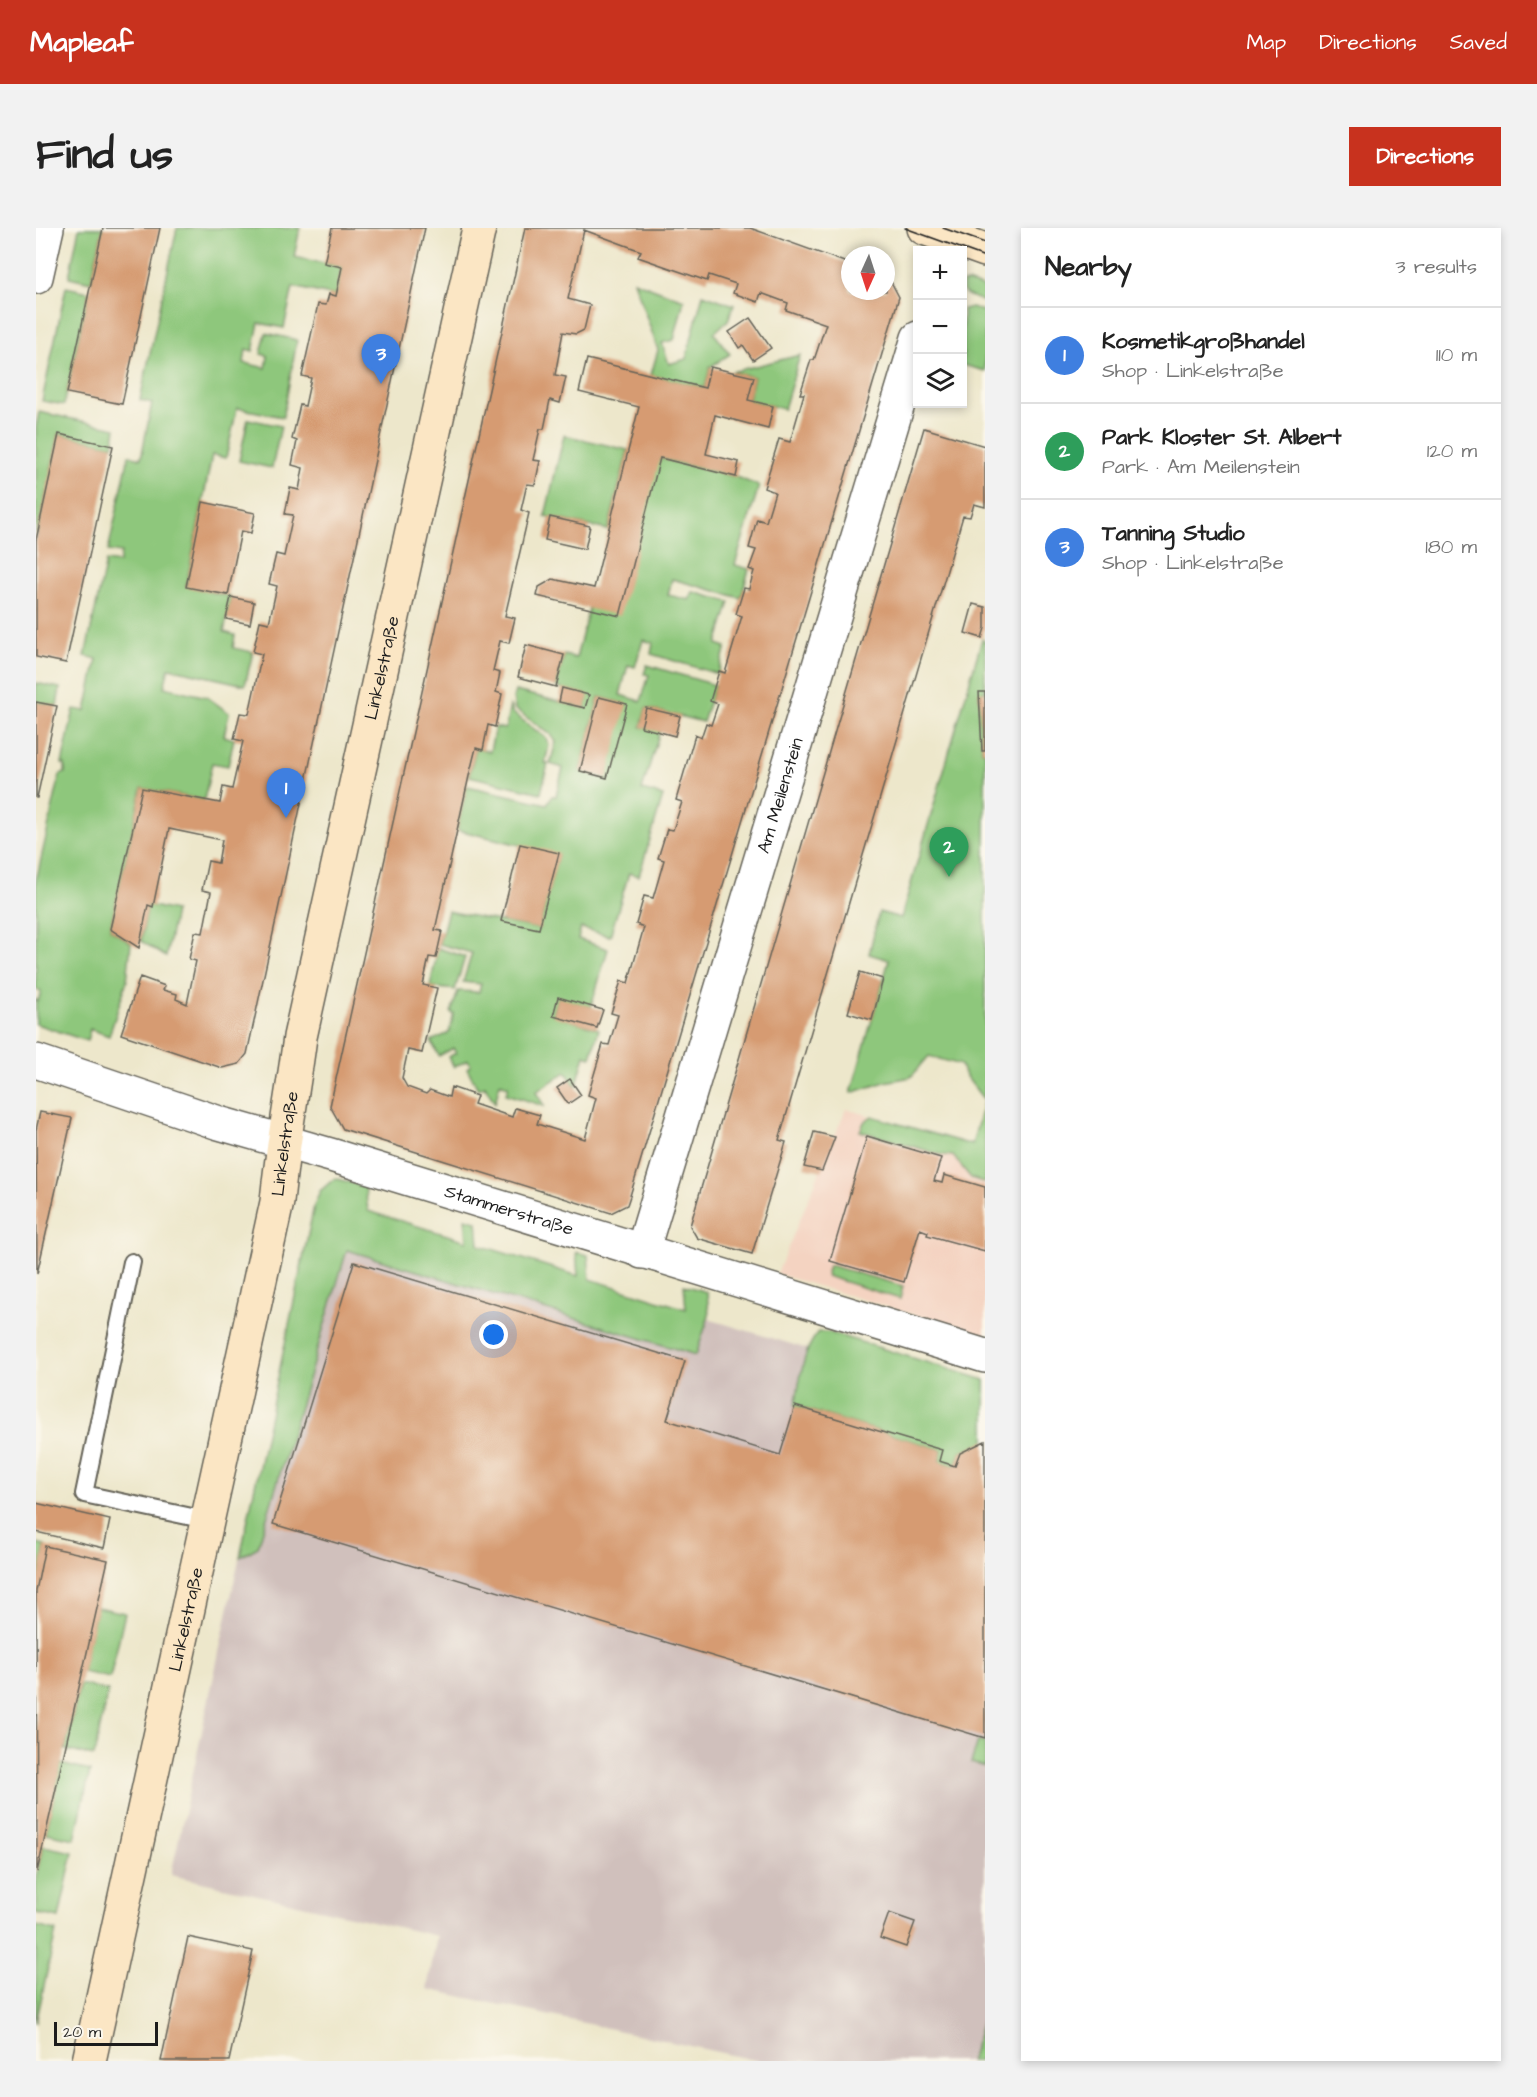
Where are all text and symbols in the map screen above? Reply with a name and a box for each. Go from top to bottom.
text: Mapleaf [30,23,133,62]
text: Map [1246,28,1286,57]
text: Directions [1319,28,1417,57]
text: Saved [1450,28,1507,57]
text: Find us [36,127,173,185]
button: Directions [1349,127,1501,186]
north arrow [841,246,895,300]
map controls [913,246,967,408]
button: + [913,246,967,300]
text: Nearby [1045,249,1132,285]
text: 3 results [1395,253,1477,281]
button: − [913,300,967,354]
text: Kosmetikgroßhandel [1102,326,1305,357]
pin: 3 [362,334,400,384]
text: 1 [1063,341,1066,369]
text: 110 m [1436,341,1477,369]
button: layers [913,354,967,408]
text: Shop · Linkelstraße [1102,357,1283,385]
text: Park Kloster St. Albert [1102,422,1341,453]
text: 2 [1059,437,1070,465]
text: 120 m [1427,437,1477,465]
text: Park · Am Meilenstein [1102,453,1300,481]
text: Tanning Studio [1102,518,1245,549]
text: 3 [1059,533,1070,561]
text: 180 m [1425,533,1477,561]
text: Shop · Linkelstraße [1102,549,1283,577]
street label: Linkelstraße [359,613,406,722]
street label: Am Meilenstein [751,735,810,856]
pin: 1 [266,768,306,818]
pin: 2 [930,828,968,877]
street label: Linkelstraße [266,1089,305,1198]
street label: Stammerstraße [441,1179,577,1242]
your location [479,1320,508,1349]
street label: Linkelstraße [163,1565,210,1674]
scale bar [54,2019,158,2046]
text: 20 m [63,2021,101,2043]

